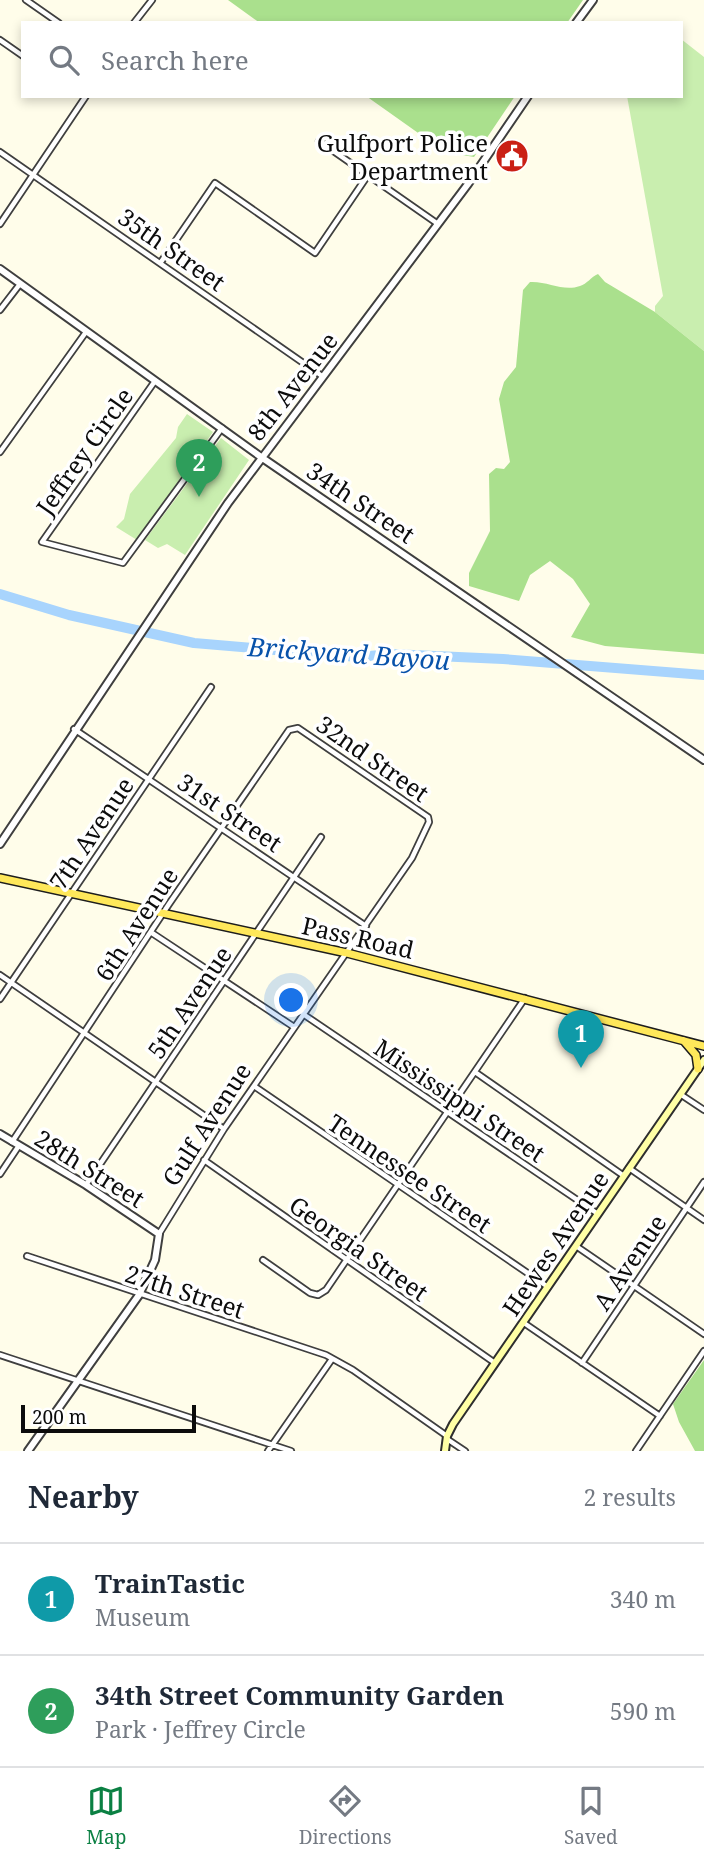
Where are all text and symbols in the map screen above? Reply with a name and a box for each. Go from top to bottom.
search box [21,21,683,98]
icon: search [45,41,83,79]
text: Search here [101,42,249,78]
place label: Gulfport Police Department [317,126,488,187]
public building icon: Gulfport Police Department [493,137,531,175]
street label: 35th Street [112,200,232,298]
street label: 8th Avenue [239,325,345,447]
street label: Jeffrey Circle [27,381,140,522]
pin: 2 [176,439,222,497]
street label: 34th Street [300,454,422,550]
water label: Brickyard Bayou [246,628,452,678]
street label: 32nd Street [310,707,436,809]
street label: 31st Street [171,765,289,859]
street label: 7th Avenue [41,770,141,896]
street label: 6th Avenue [87,861,185,987]
street label: Pass Road [299,908,417,966]
street label: 5th Avenue [139,939,239,1065]
your location [274,983,308,1017]
pin: 1 [558,1010,604,1068]
street label: Mississippi Street [368,1031,552,1169]
street label: Gulf Avenue [154,1056,258,1192]
street label: Tennessee Street [322,1106,498,1240]
street label: 28th Street [29,1121,151,1215]
street label: Hewes Avenue [494,1164,616,1322]
street label: Georgia Street [283,1188,435,1308]
street label: A Avenue [585,1208,673,1316]
street label: 27th Street [121,1256,249,1326]
scale bar [21,1402,196,1434]
text: 200 m [32,1404,87,1430]
text: Nearby [28,1476,139,1517]
text: 2 results [583,1481,676,1513]
text: TrainTastic [95,1565,245,1601]
text: 1 [45,1583,58,1615]
text: 340 m [610,1583,676,1615]
text: Museum [95,1601,190,1633]
text: 34th Street Community Garden [95,1677,504,1713]
text: 2 [45,1695,58,1727]
text: 590 m [610,1695,676,1727]
text: Park · Jeffrey Circle [95,1713,306,1745]
tab: Map [86,1782,126,1850]
tab: Directions [299,1782,392,1850]
tab: Saved [564,1782,618,1850]

